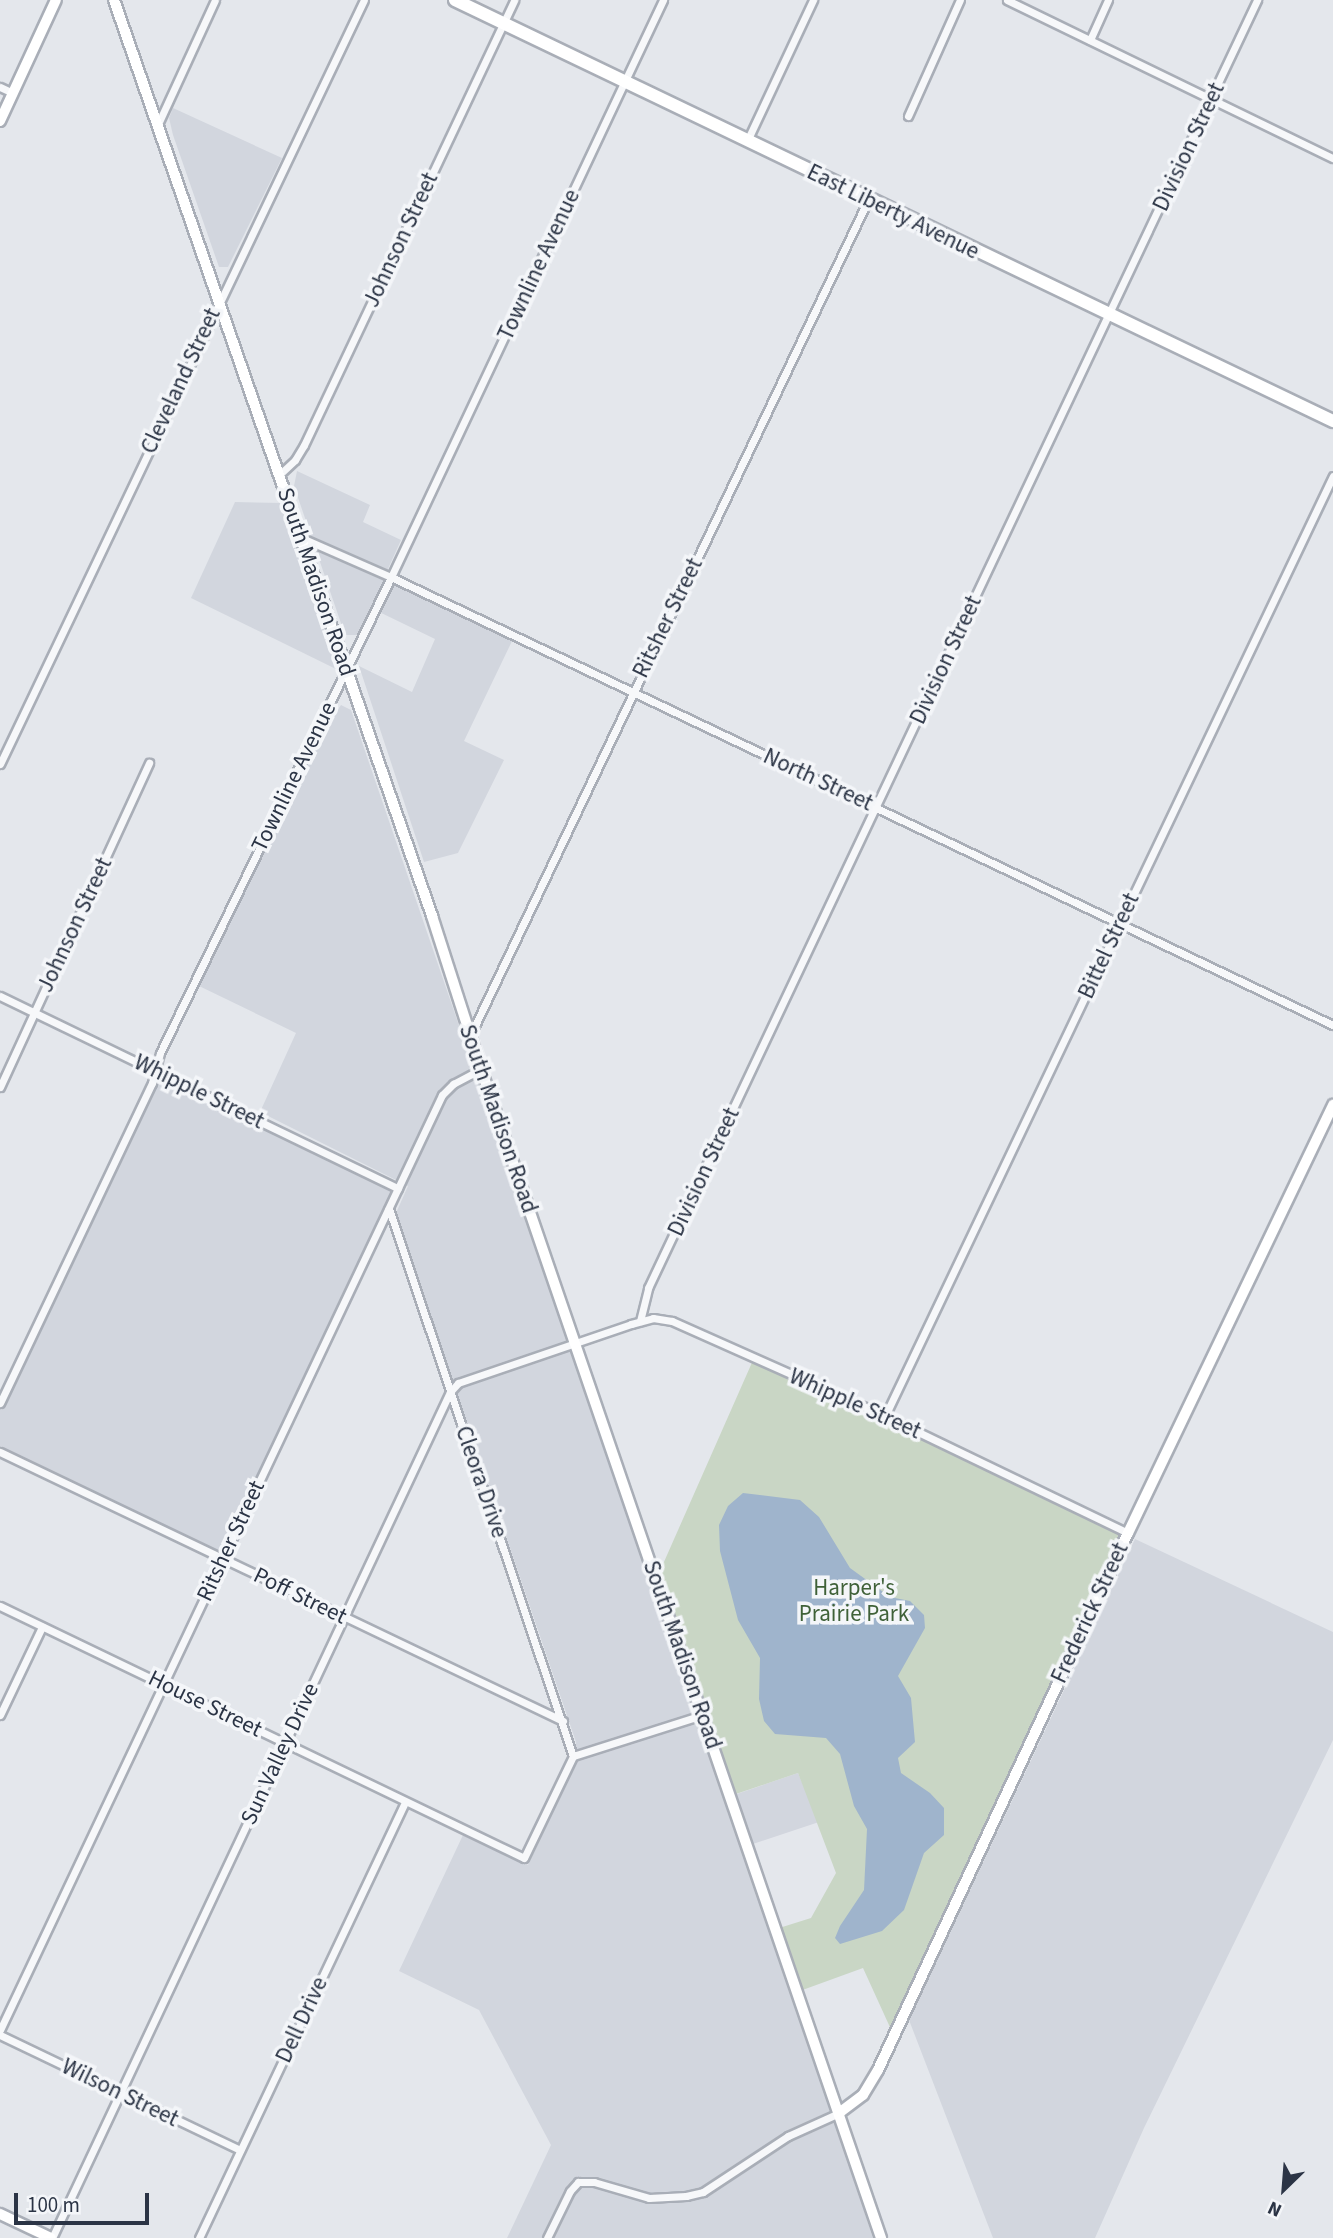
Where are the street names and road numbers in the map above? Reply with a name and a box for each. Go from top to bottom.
street label: Division Street [1147,78,1231,216]
street label: East Liberty Avenue [802,158,984,266]
street label: Johnson Street [358,168,444,312]
street label: Townline Avenue [492,185,586,345]
street label: Cleveland Street [135,304,227,458]
street label: South Madison Road [271,484,361,680]
street label: Ritsher Street [627,554,709,682]
street label: Division Street [904,591,988,729]
street label: Townline Avenue [246,698,342,856]
street label: North Street [759,743,877,817]
street label: Johnson Street [32,853,118,997]
street label: Bittel Street [1073,889,1145,1003]
street label: South Madison Road [453,1021,543,1217]
street label: Whipple Street [129,1049,269,1135]
street label: Division Street [662,1103,746,1241]
street label: Whipple Street [785,1363,925,1445]
street label: Cleora Drive [449,1423,513,1541]
street label: Ritsher Street [191,1476,271,1606]
street label: Frederick Street [1045,1538,1135,1688]
street label: South Madison Road [637,1557,727,1753]
street label: Poff Street [249,1562,351,1630]
street label: House Street [144,1665,266,1743]
street label: Sun Valley Drive [235,1679,325,1829]
street label: Dell Drive [270,1973,334,2067]
street label: Wilson Street [57,2053,183,2133]

